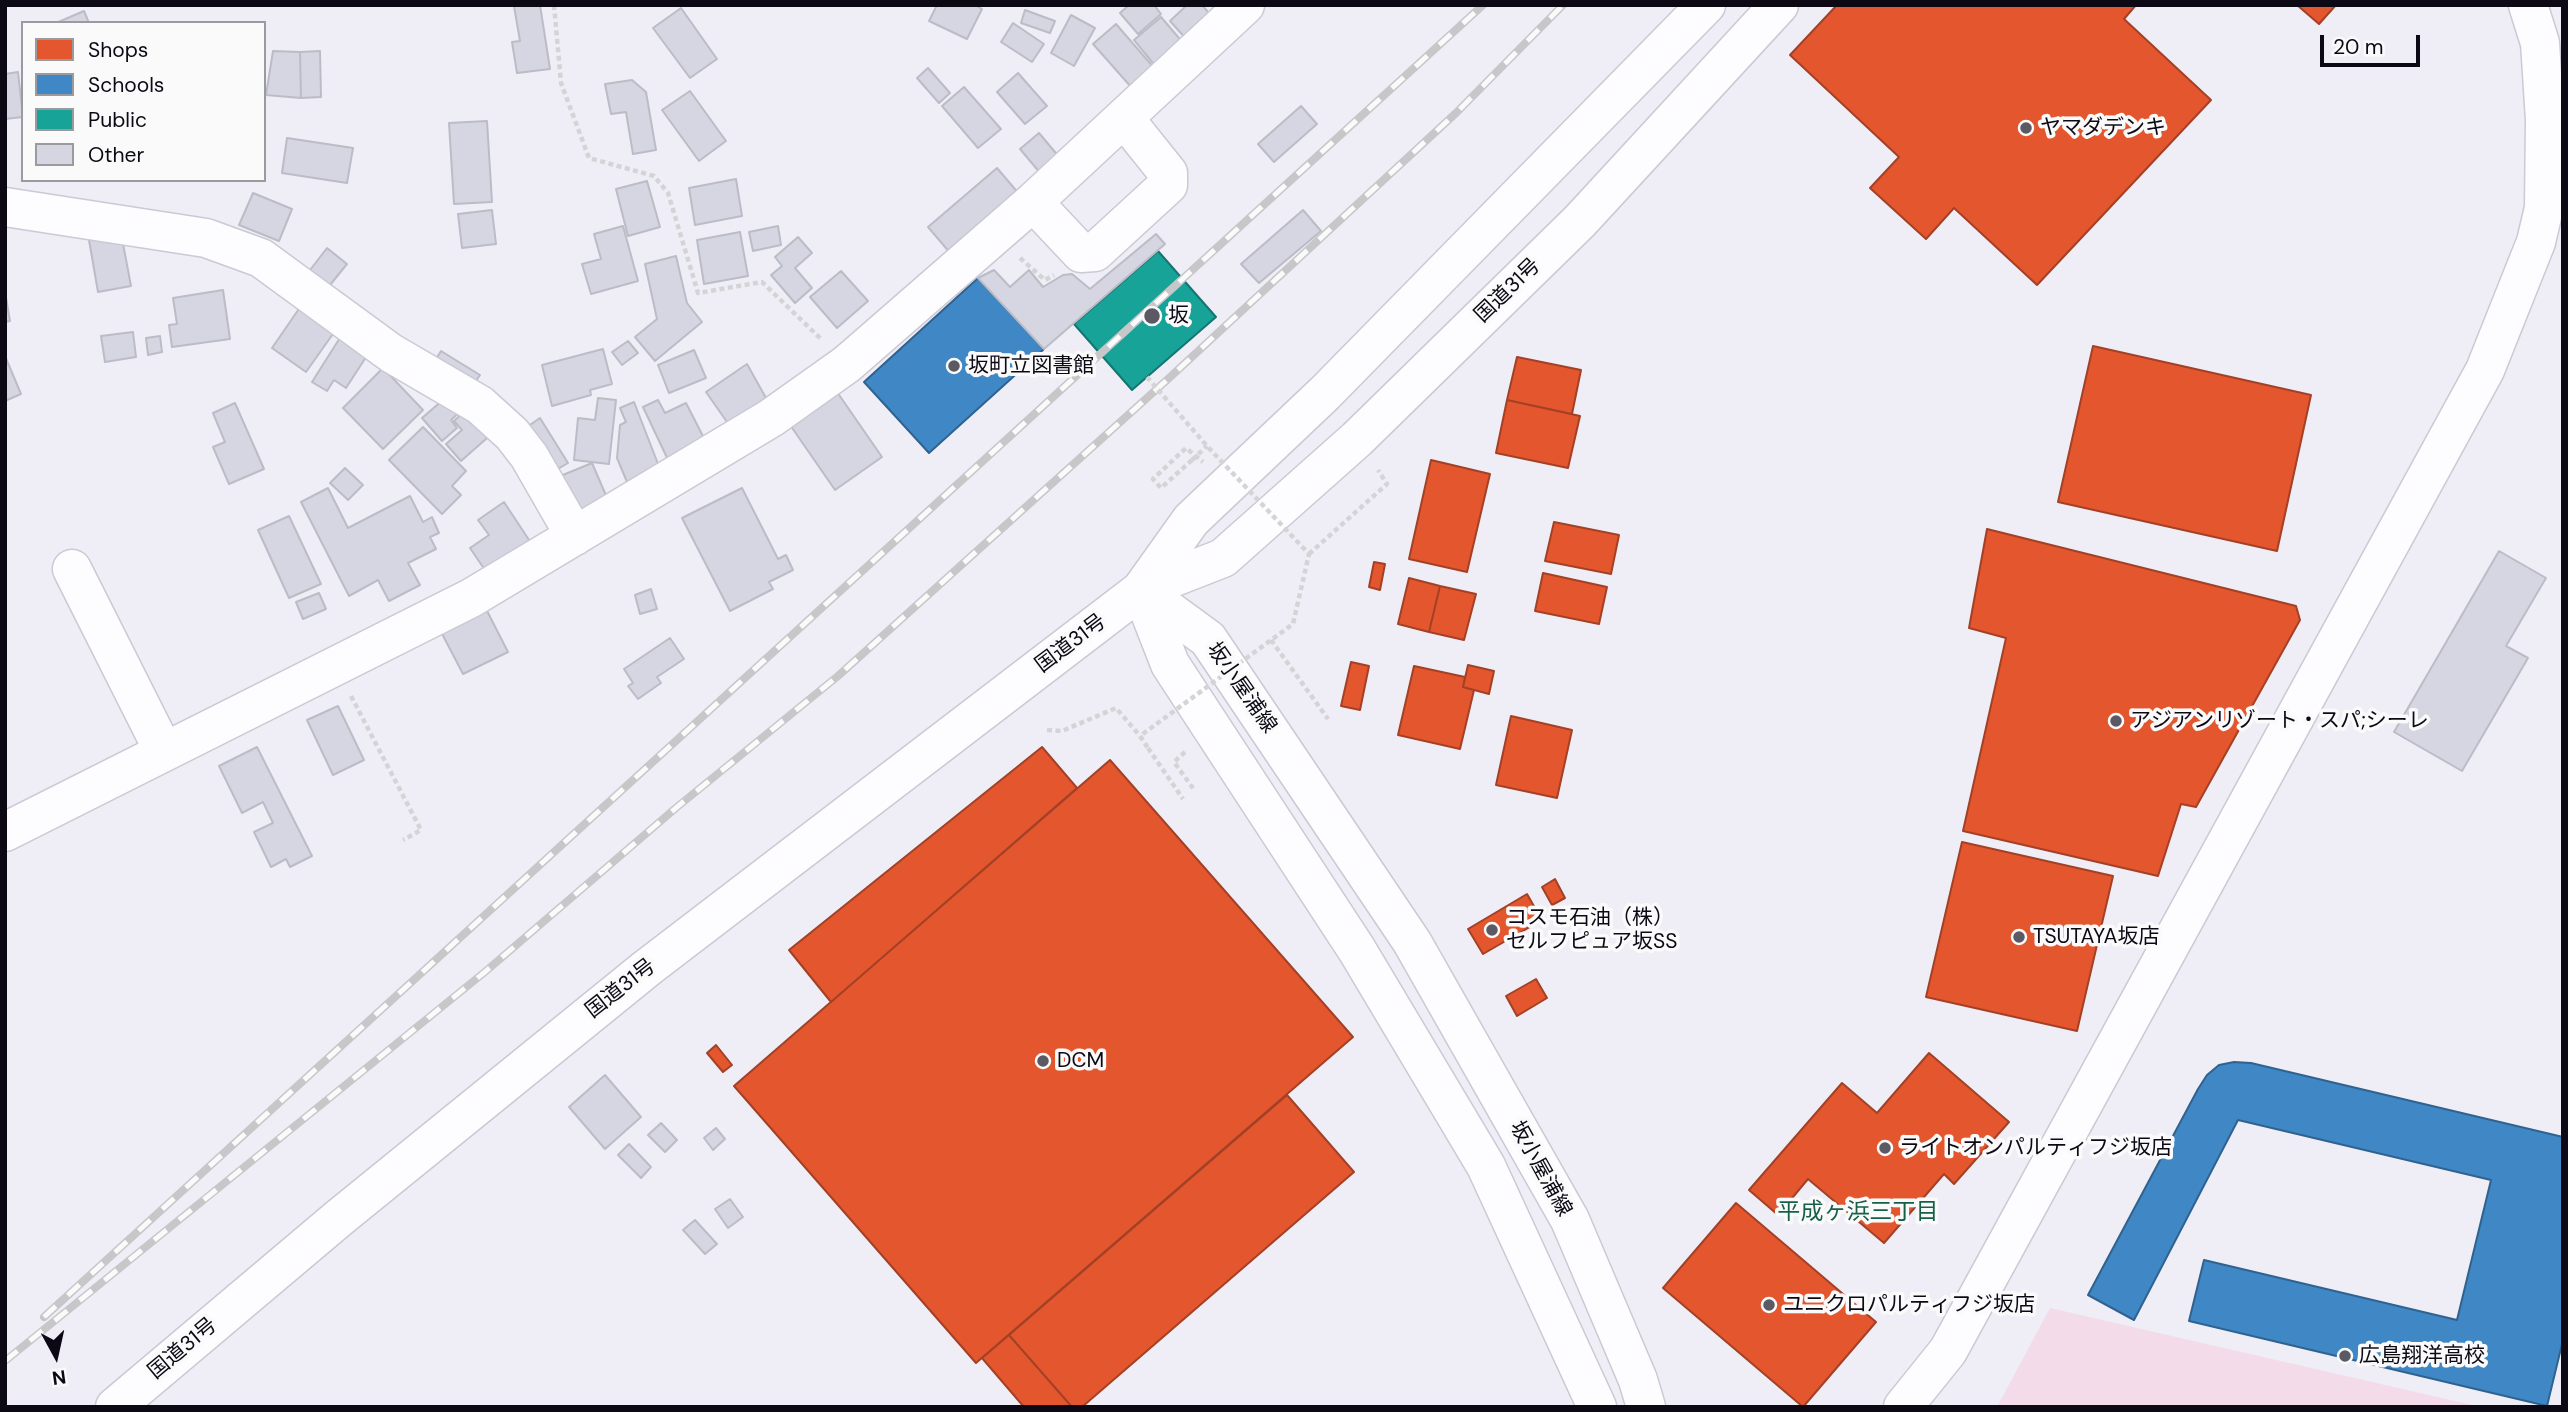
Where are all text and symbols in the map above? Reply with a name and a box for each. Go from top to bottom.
legend [21,21,266,182]
scale bar [2323,21,2423,65]
text: 20 m [2333,33,2384,61]
text: Shops [88,36,148,64]
text: Schools [88,71,164,99]
text: Public [88,106,147,134]
place label: ヤマダデンキ [2040,115,2166,141]
marker: ヤマダデンキ [2018,120,2034,136]
text: Other [88,141,144,169]
street label: 国道31号 [1470,254,1546,328]
place label: 坂 [1168,303,1189,329]
marker: 坂 [1142,306,1162,326]
place label: 坂町立図書館 [968,353,1094,379]
marker: 坂町立図書館 [946,358,962,374]
street label: 国道31号 [1031,609,1111,679]
street label: 坂小屋浦線 [1201,638,1281,738]
place label: アジアンリゾート・スパ;シーレ [2130,708,2429,734]
marker: アジアンリゾート・スパ;シーレ [2108,713,2124,729]
place label: コスモ石油（株） セルフピュア坂SS [1506,905,1677,955]
marker: コスモ石油（株） セルフピュア坂SS [1484,922,1500,938]
place label: TSUTAYA坂店 [2033,924,2159,950]
marker: TSUTAYA坂店 [2011,929,2027,945]
street label: 国道31号 [581,954,661,1024]
place label: DCM [1057,1048,1104,1074]
marker: DCM [1035,1053,1051,1069]
street label: 坂小屋浦線 [1504,1117,1576,1221]
place label: ライトオンパルティフジ坂店 [1899,1135,2172,1161]
marker: ライトオンパルティフジ坂店 [1877,1140,1893,1156]
district label: 平成ヶ浜三丁目 [1778,1199,1938,1227]
place label: ユニクロパルティフジ坂店 [1783,1292,2035,1318]
marker: ユニクロパルティフジ坂店 [1761,1297,1777,1313]
street label: 国道31号 [144,1313,222,1385]
north arrow [21,1321,91,1391]
place label: 広島翔洋高校 [2359,1343,2485,1369]
marker: 広島翔洋高校 [2337,1348,2353,1364]
text: N [50,1364,68,1391]

